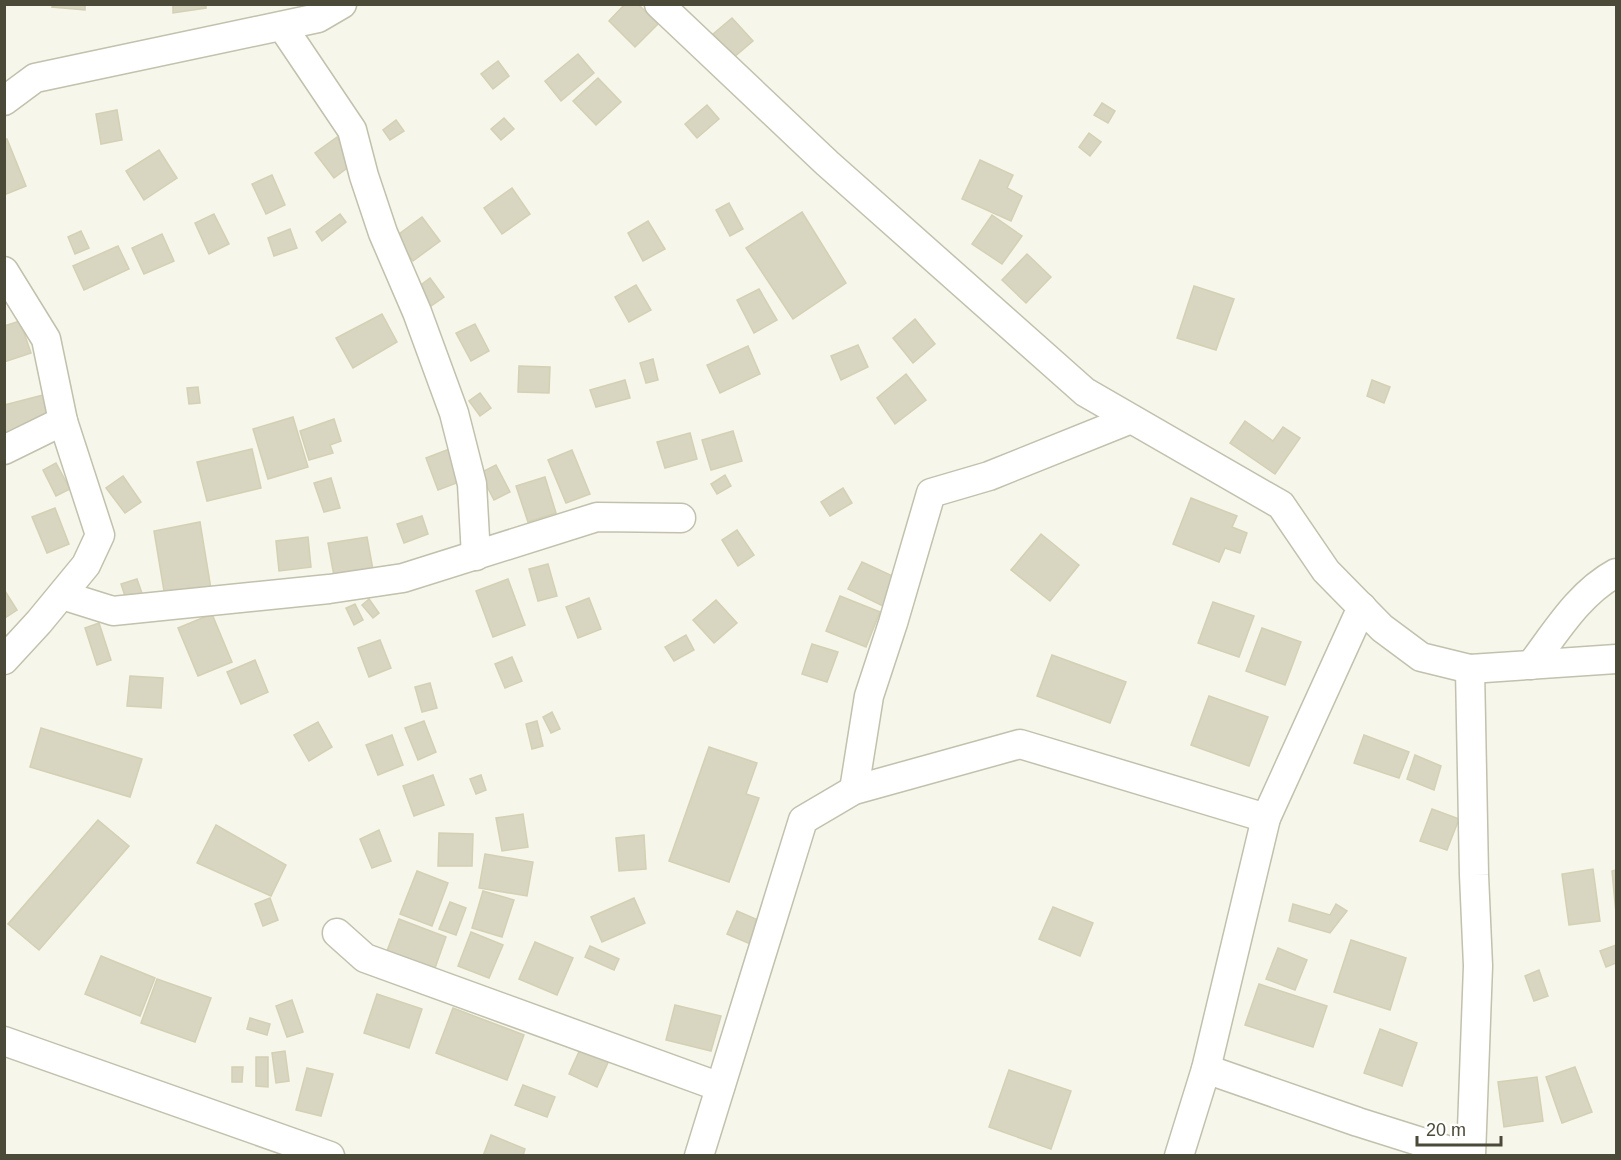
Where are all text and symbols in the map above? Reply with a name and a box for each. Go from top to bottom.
scale bar [1417,1109,1501,1147]
text: 20 m [1426,1120,1466,1140]

